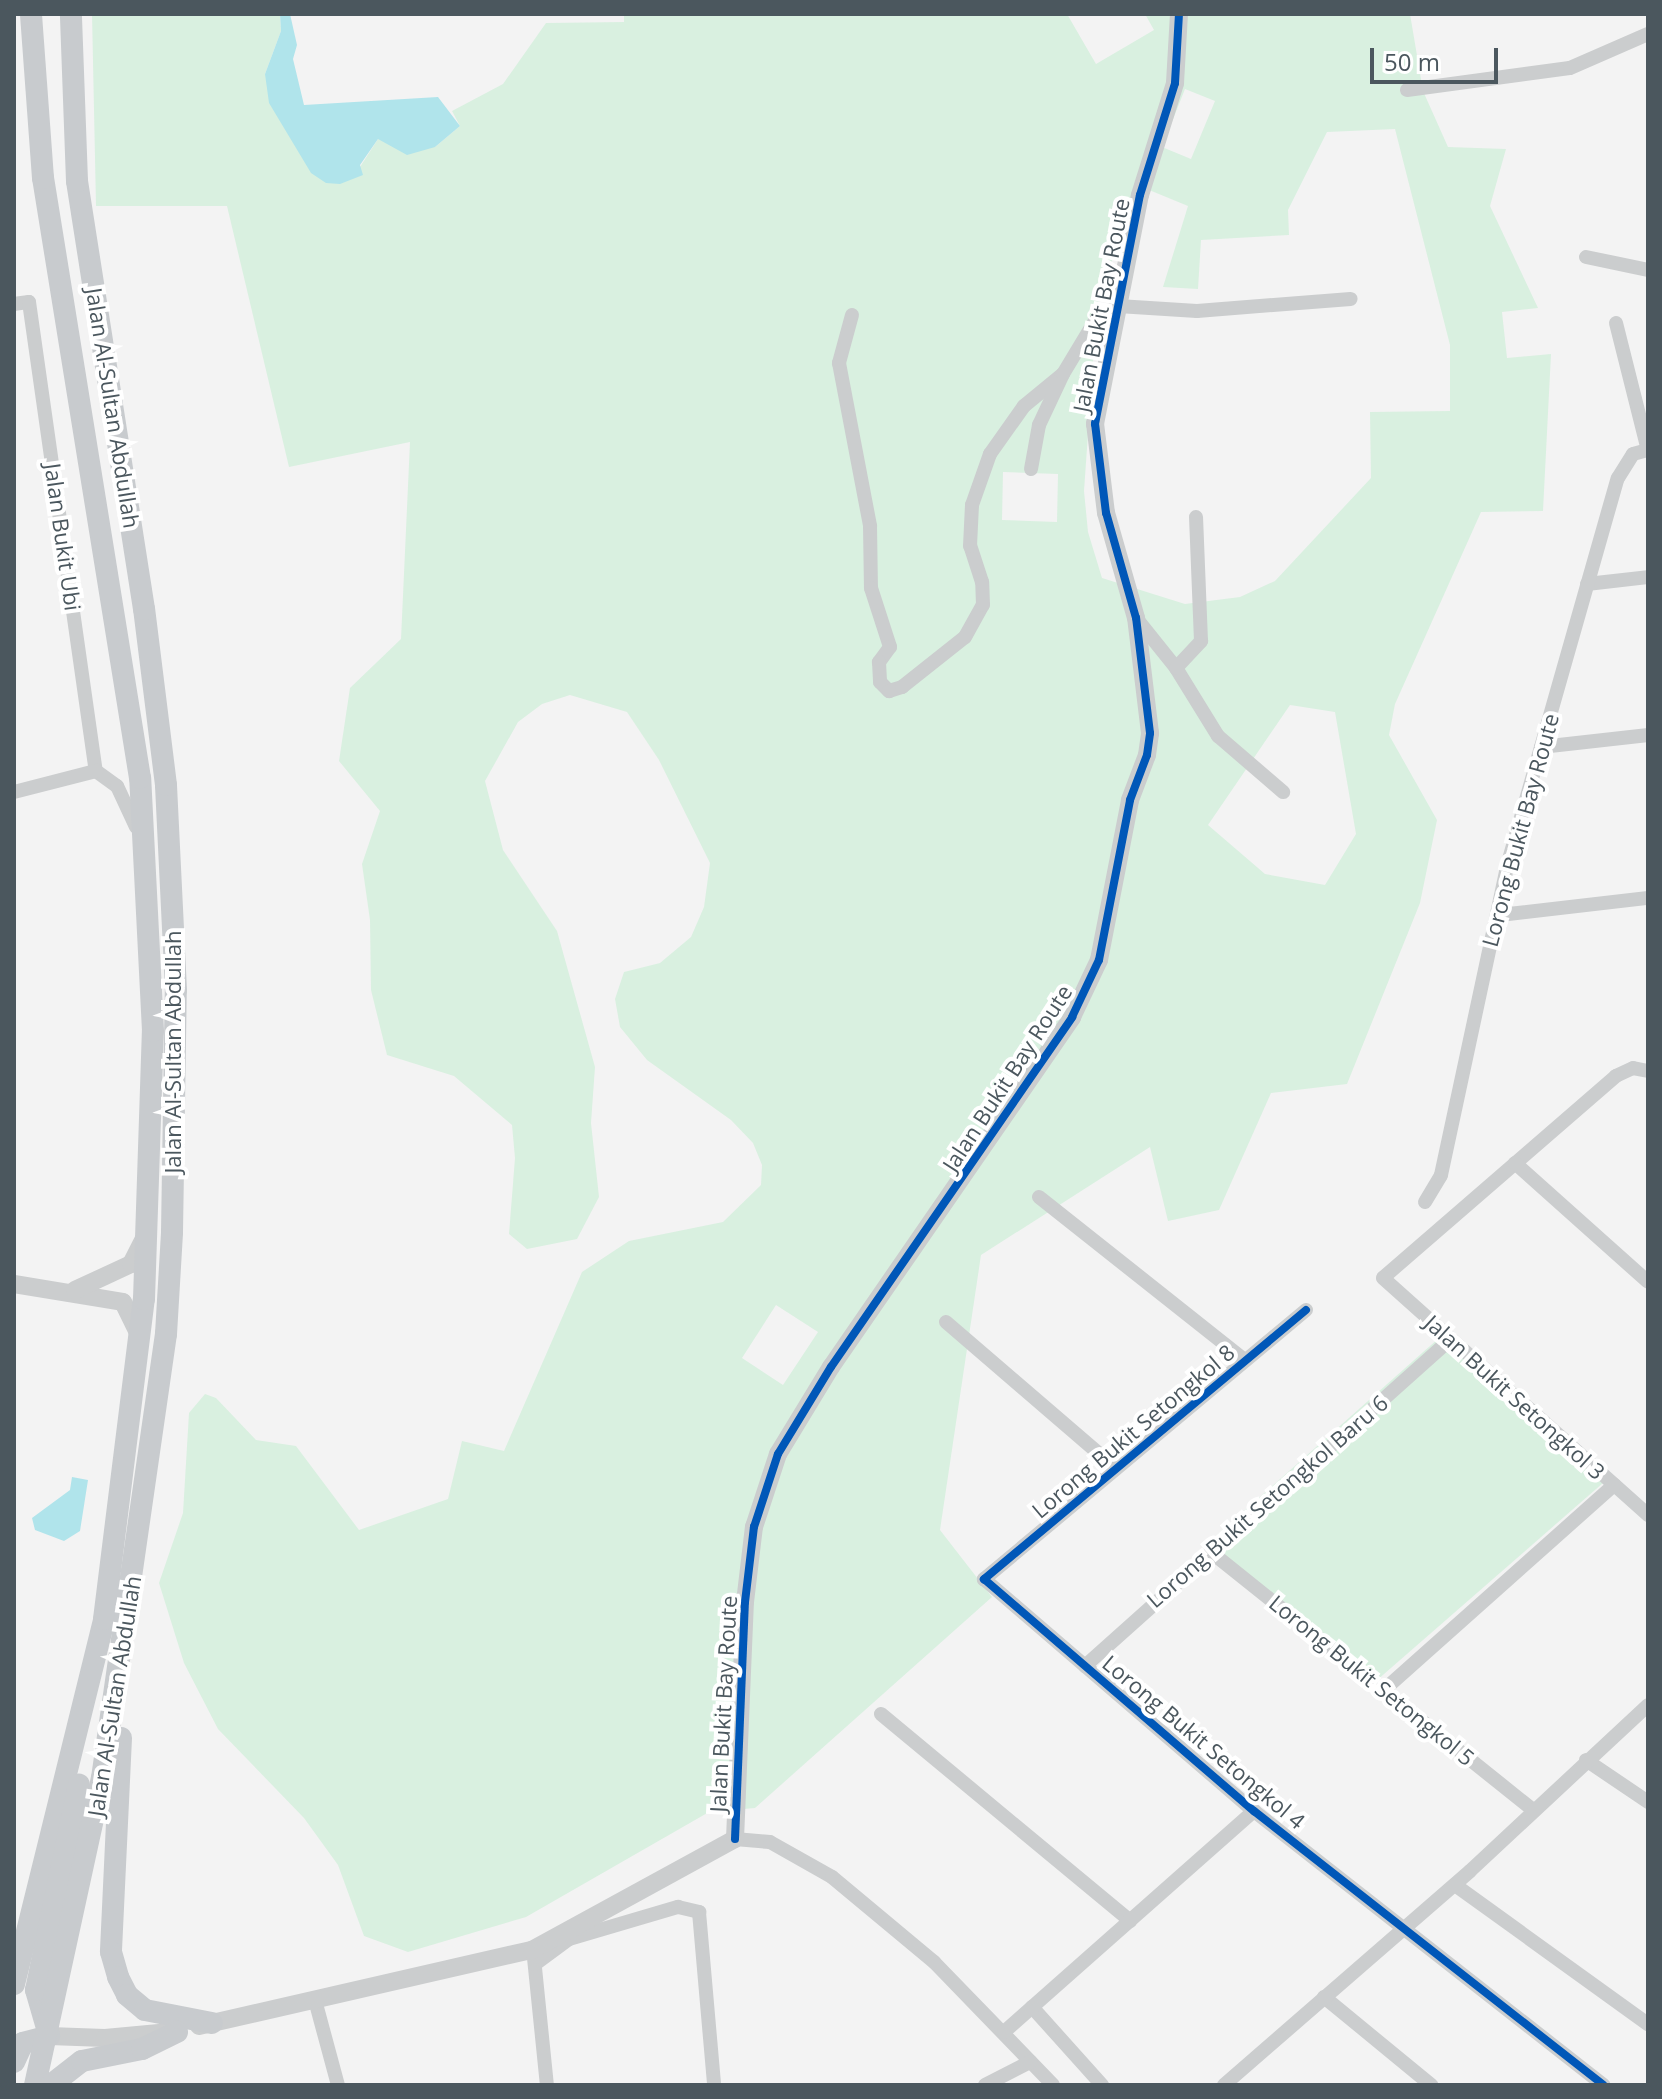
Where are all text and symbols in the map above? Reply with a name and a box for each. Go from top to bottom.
scale bar [1374,32,1502,82]
text: 50 m [1384,45,1440,78]
street label: Jalan Bukit Bay Route [1067,196,1135,414]
street label: Jalan Al-Sultan Abdullah [81,286,145,530]
street label: Jalan Bukit Ubi [40,462,86,612]
street label: Lorong Bukit Bay Route [1476,711,1564,949]
street label: Jalan Al-Sultan Abdullah [160,930,186,1174]
street label: Jalan Bukit Bay Route [937,980,1077,1176]
street label: Jalan Bukit Setongkol 3 [1420,1309,1610,1485]
street label: Lorong Bukit Setongkol 8 [1026,1339,1240,1523]
street label: Lorong Bukit Setongkol Baru 6 [1141,1389,1393,1613]
street label: Jalan Al-Sultan Abdullah [82,1574,146,1818]
street label: Lorong Bukit Setongkol 5 [1264,1589,1480,1771]
street label: Jalan Bukit Bay Route [704,1595,742,1813]
street label: Lorong Bukit Setongkol 4 [1097,1650,1311,1834]

